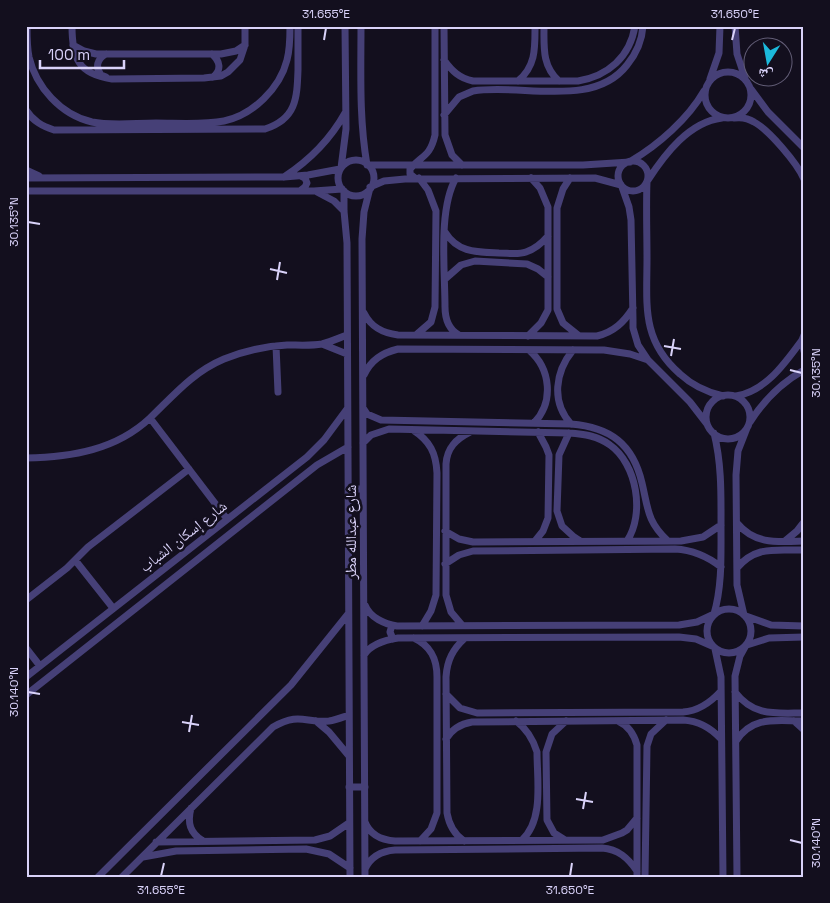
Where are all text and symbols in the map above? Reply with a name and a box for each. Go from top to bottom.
text: 31.655°E [302,6,350,22]
text: 31.650°E [711,6,760,22]
scale bar [40,38,124,70]
north arrow [742,38,792,88]
text: 100 m [48,45,90,64]
text: ش [756,64,775,85]
text: 30.135°N [6,197,22,247]
text: 30.135°N [808,348,824,398]
street label: شارع عبدالله مطر [341,484,361,580]
street label: شارع إسكان الشباب [136,496,231,577]
text: 30.140°N [6,667,22,717]
text: 30.140°N [808,818,824,868]
text: 31.655°E [137,882,185,898]
text: 31.650°E [546,882,595,898]

